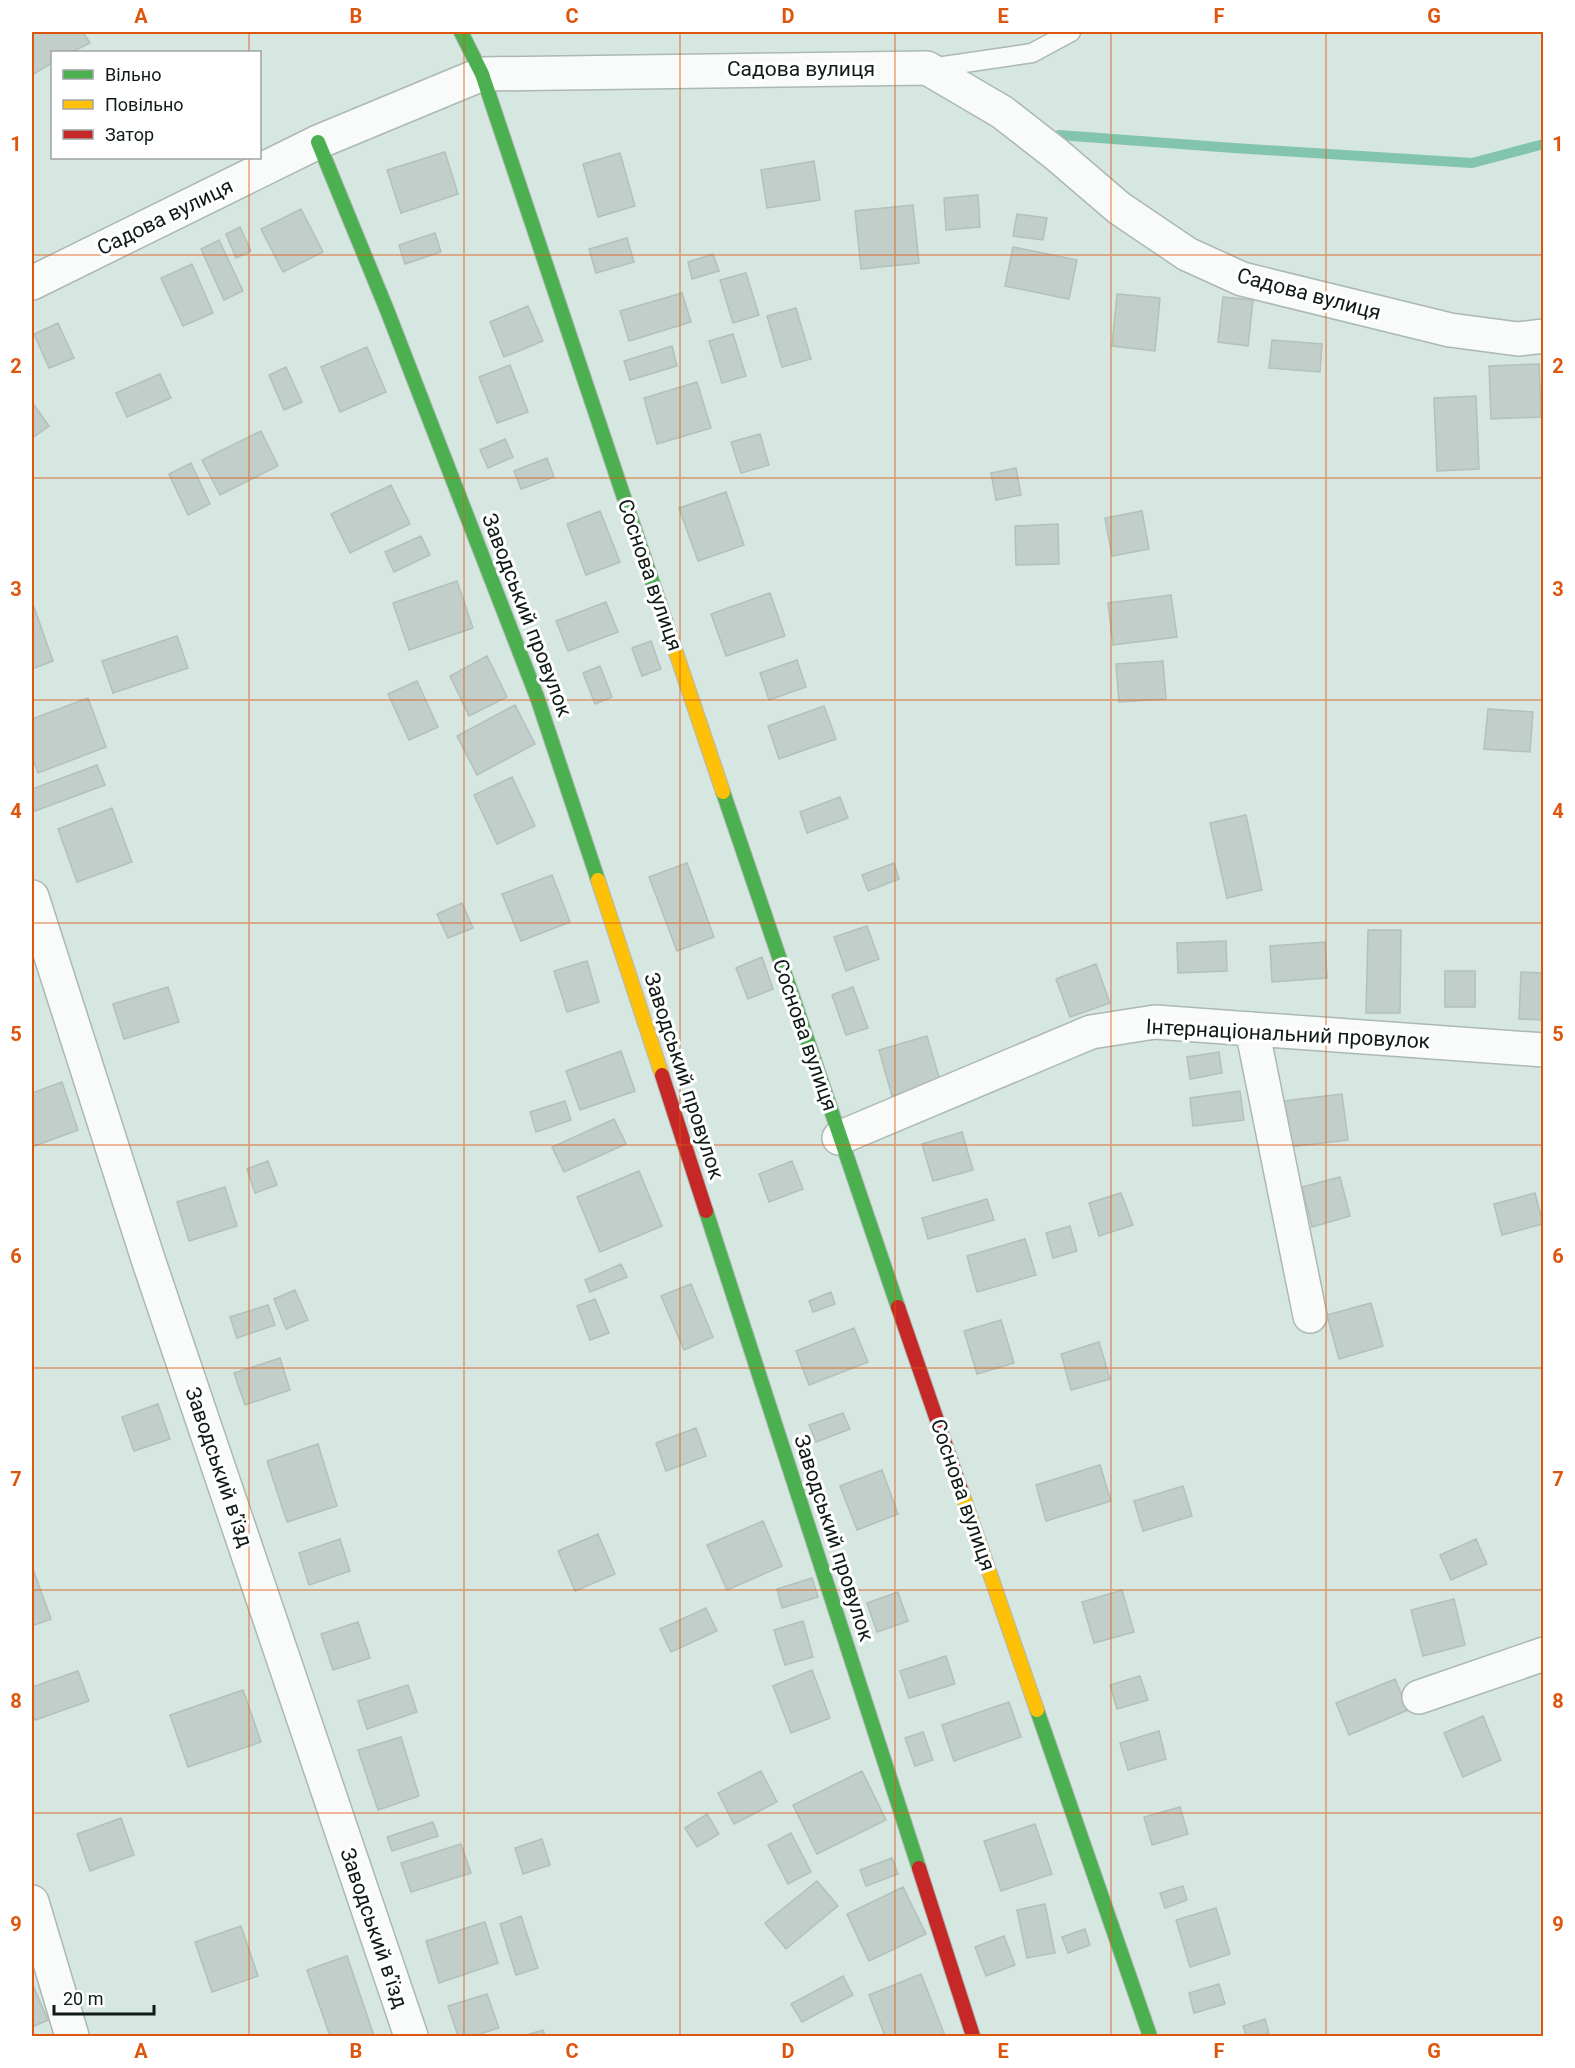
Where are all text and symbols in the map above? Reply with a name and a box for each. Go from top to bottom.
text: A [134,4,148,28]
text: B [350,4,362,28]
text: C [565,4,579,28]
text: D [782,4,795,28]
text: E [997,4,1009,28]
text: F [1214,4,1225,28]
text: G [1427,4,1441,28]
legend [51,51,261,159]
street label: Садова вулиця [727,57,875,81]
text: Вільно [105,64,161,85]
text: Повільно [105,94,184,115]
text: Затор [105,124,154,145]
text: 1 [10,132,22,156]
text: 1 [1552,132,1564,156]
street label: Садова вулиця [93,174,237,260]
street label: Садова вулиця [1234,263,1384,325]
text: 2 [10,354,22,378]
text: 2 [1552,354,1564,378]
street label: Соснова вулиця [613,496,687,654]
street label: Заводський провулок [477,510,577,721]
text: 3 [10,577,22,601]
text: 3 [1552,577,1564,601]
text: 4 [10,799,22,823]
text: 4 [1552,799,1564,823]
street label: Соснова вулиця [768,956,842,1114]
street label: Заводський провулок [639,970,729,1183]
street label: Інтернаціональний провулок [1145,1015,1431,1053]
text: 5 [10,1022,22,1046]
text: 5 [1552,1022,1564,1046]
text: 6 [10,1244,22,1268]
text: 6 [1552,1244,1564,1268]
street label: Заводський в’їзд [180,1384,258,1550]
street label: Соснова вулиця [926,1416,1000,1574]
street label: Заводський провулок [789,1432,879,1645]
text: 7 [10,1467,22,1491]
text: 7 [1552,1467,1564,1491]
text: 8 [10,1689,22,1713]
text: 8 [1552,1689,1564,1713]
street label: Заводський в’їзд [335,1845,413,2011]
text: 9 [10,1912,22,1936]
text: 9 [1552,1912,1564,1936]
scale bar [54,1978,154,2016]
text: 20 m [63,1988,103,2009]
text: A [134,2039,148,2063]
text: B [350,2039,362,2063]
text: C [565,2039,579,2063]
text: D [782,2039,795,2063]
text: E [997,2039,1009,2063]
text: F [1214,2039,1225,2063]
text: G [1427,2039,1441,2063]

